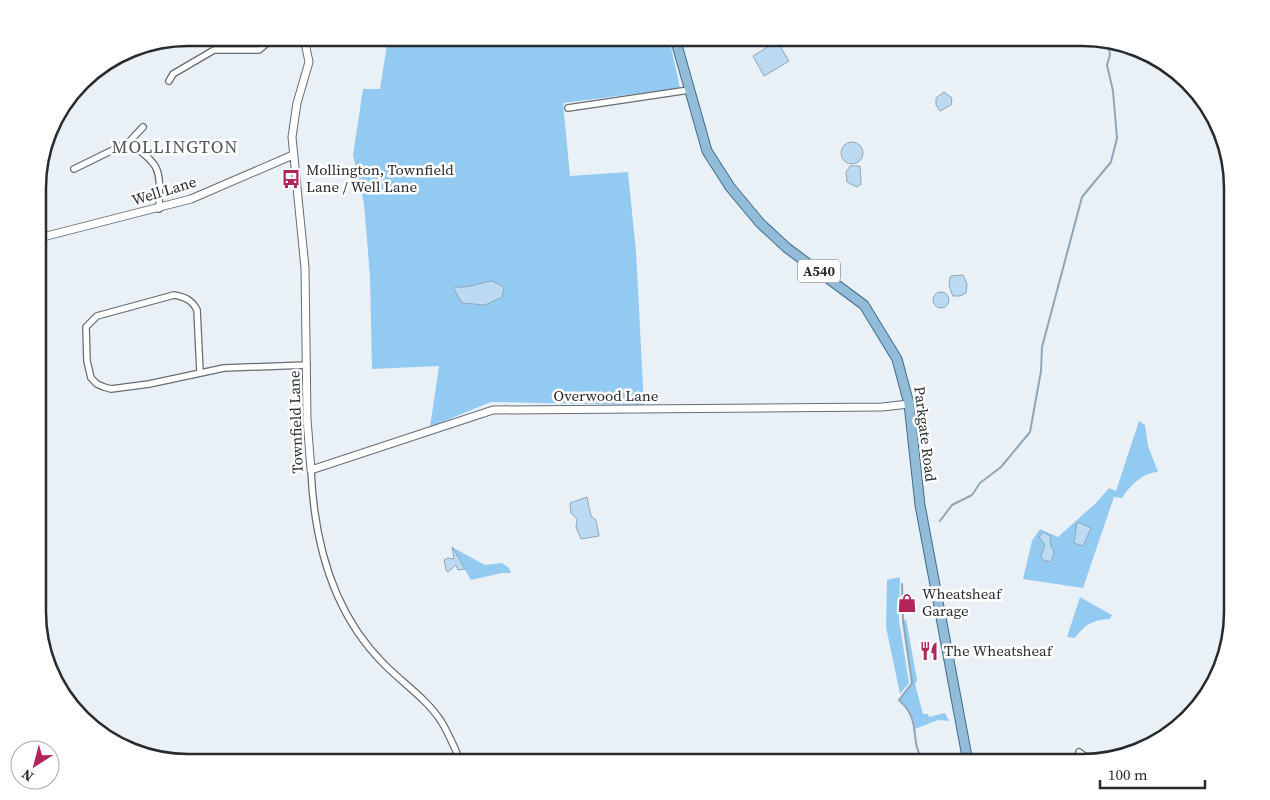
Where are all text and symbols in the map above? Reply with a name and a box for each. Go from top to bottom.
district label: MOLLINGTON [112,134,238,159]
place label: Mollington, Townfield Lane / Well Lane [306,159,454,197]
bus stop icon: Mollington, Townfield Lane / Well Lane [280,168,302,190]
street label: Well Lane [129,171,199,210]
road number: A540 [798,260,840,282]
street label: Townfield Lane [283,370,308,474]
street label: Overwood Lane [554,385,659,406]
street label: Parkgate Road [909,385,942,483]
place label: Wheatsheaf Garage [922,583,1003,621]
shop icon: Wheatsheaf Garage [896,592,918,614]
restaurant icon: The Wheatsheaf [918,640,940,662]
place label: The Wheatsheaf [944,640,1054,661]
north arrow [10,740,60,790]
scale bar [1100,758,1205,790]
text: N [17,764,37,787]
text: 100 m [1108,764,1148,785]

